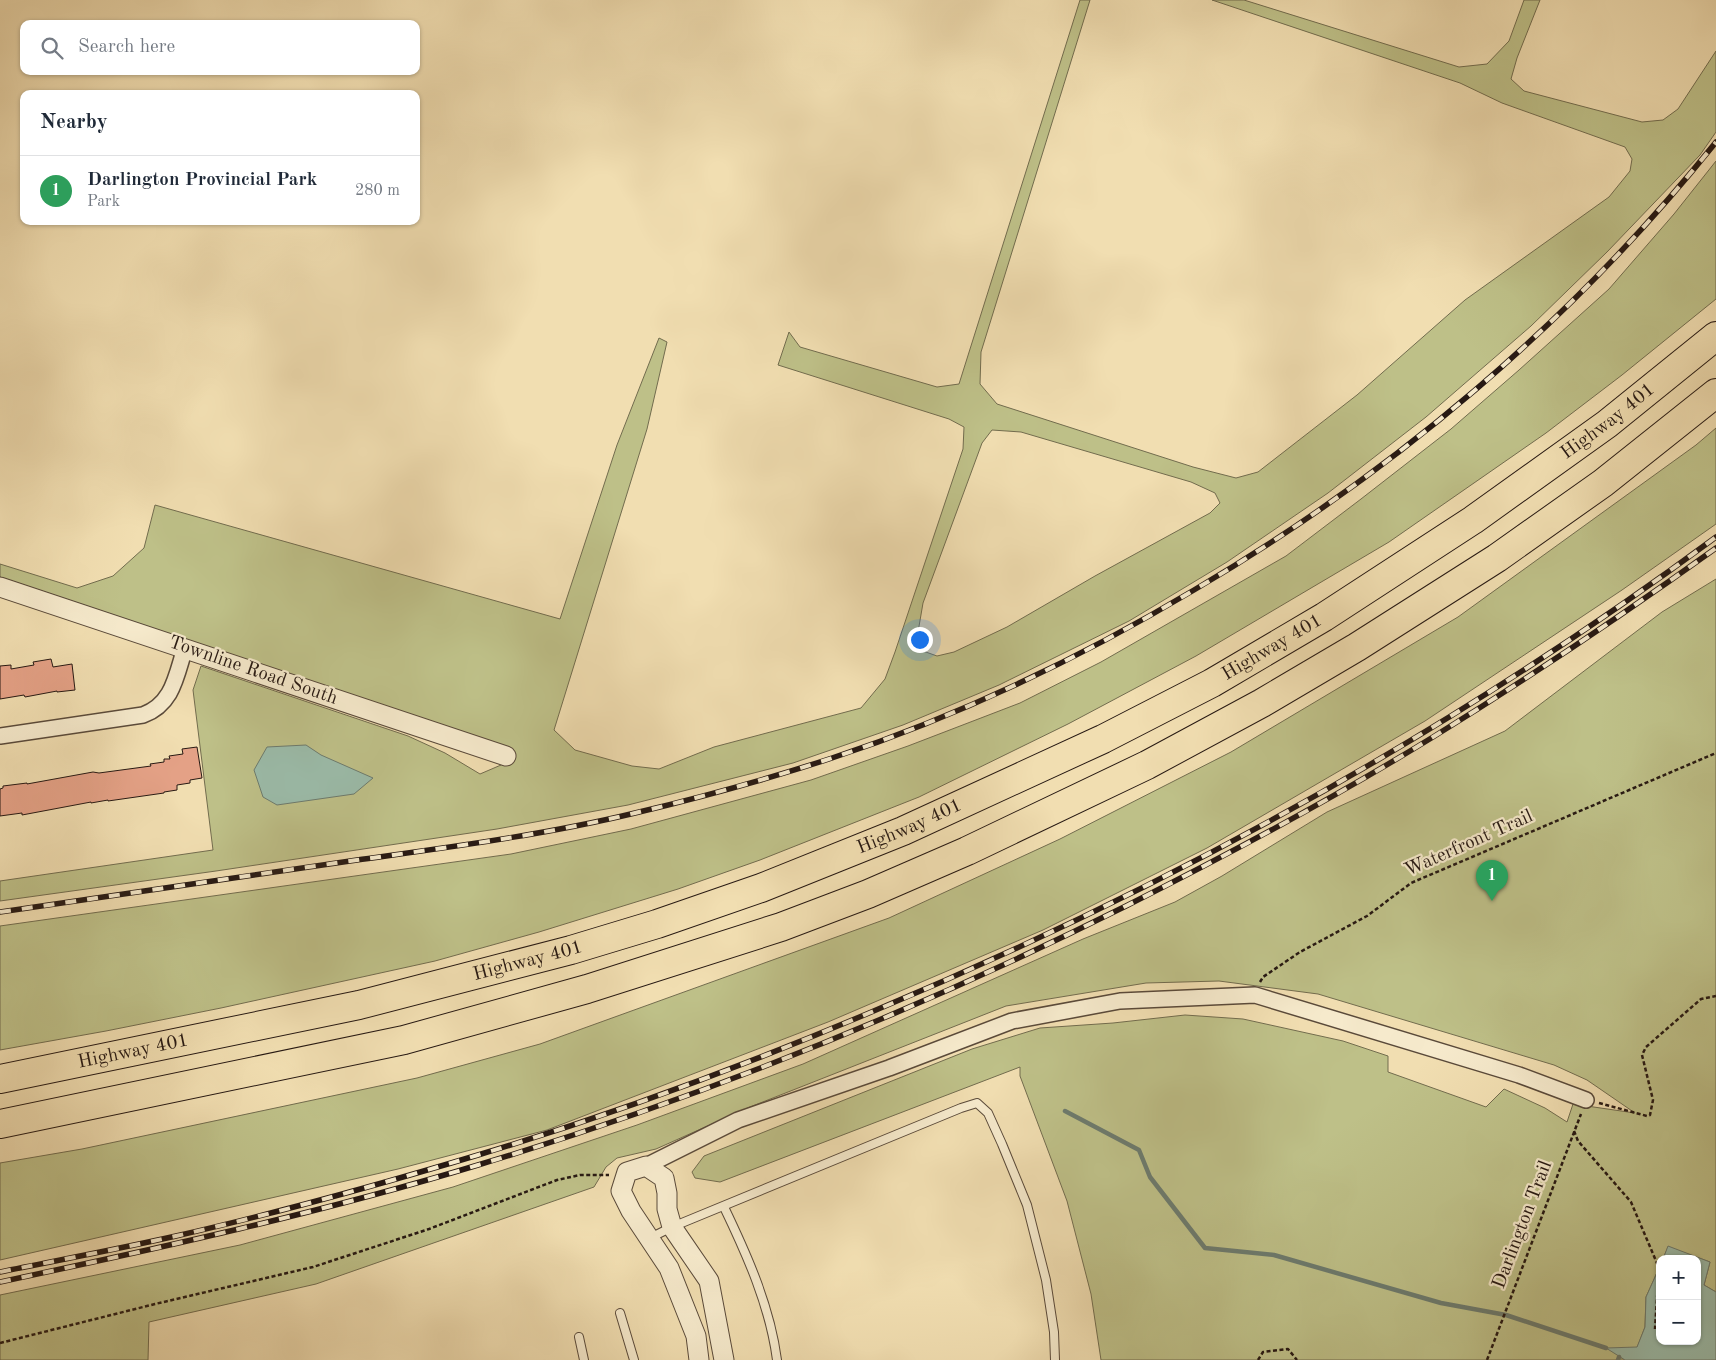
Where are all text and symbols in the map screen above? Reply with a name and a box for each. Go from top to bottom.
search box [20,20,420,75]
icon: search [38,34,66,62]
text: Search here [78,38,175,57]
text: Nearby [40,112,108,133]
text: Darlington Provincial Park [87,171,317,190]
text: 1 [51,183,61,199]
text: 280 m [355,183,400,199]
text: Park [87,194,120,210]
street label: Highway 401 [1558,380,1658,463]
street label: Highway 401 [1219,611,1325,684]
your location [907,627,933,653]
street label: Townline Road South [166,633,340,709]
street label: Highway 401 [854,796,965,858]
street label: Waterfront Trail [1402,807,1536,881]
pin: 1 [1476,860,1508,901]
street label: Highway 401 [471,938,585,985]
street label: Highway 401 [76,1031,190,1072]
street label: Darlington Trail [1490,1158,1556,1292]
map controls [1656,1255,1701,1345]
button: + [1656,1255,1701,1300]
button: − [1656,1300,1701,1345]

